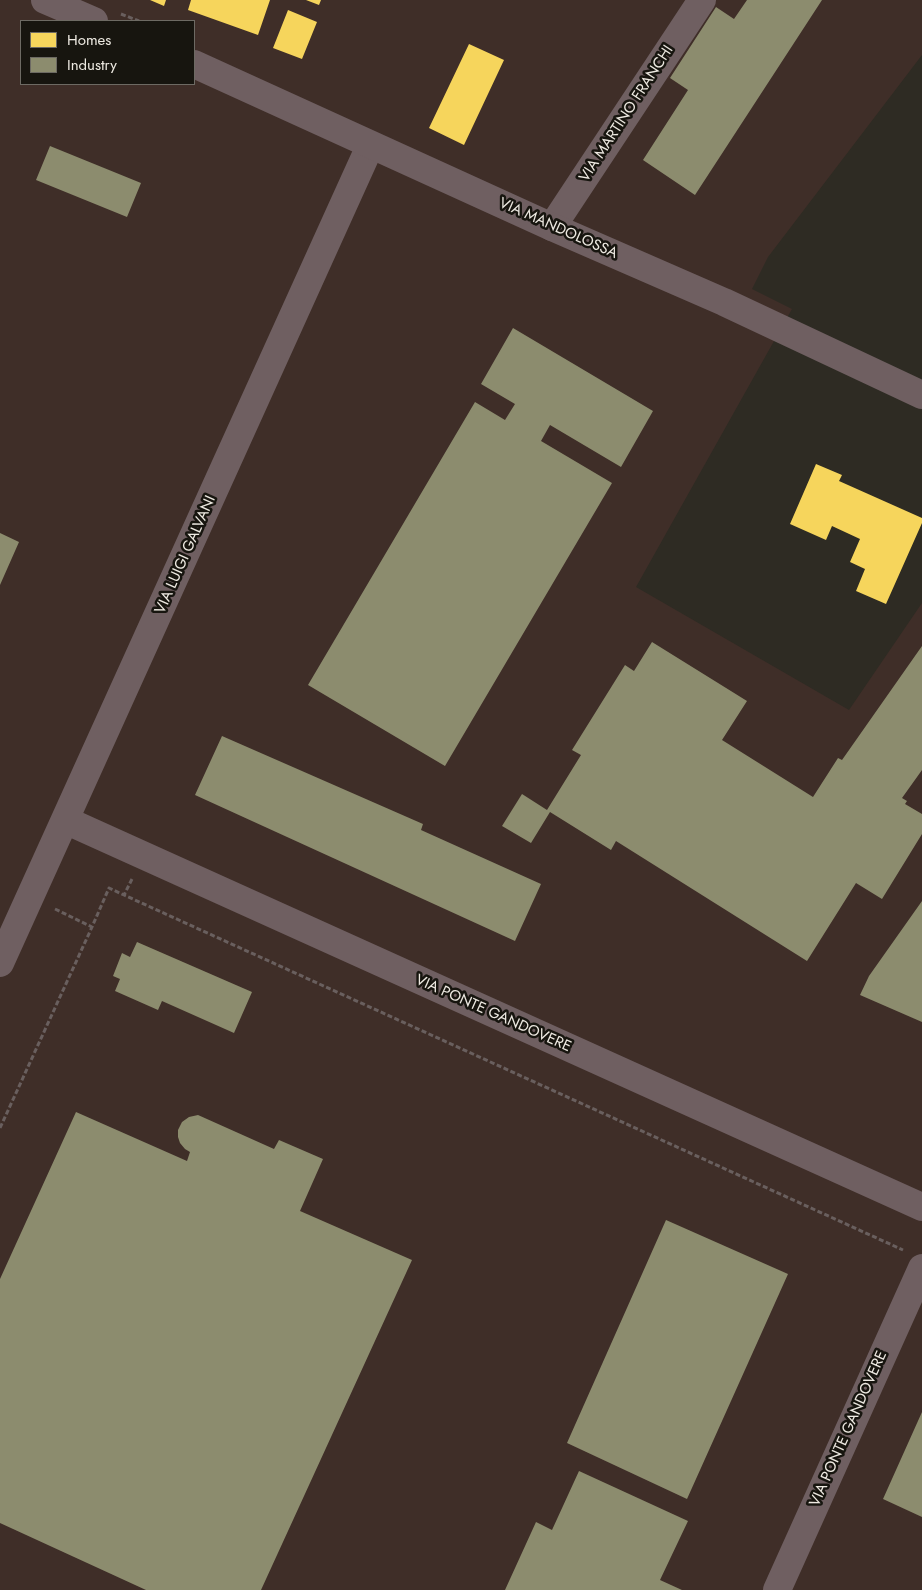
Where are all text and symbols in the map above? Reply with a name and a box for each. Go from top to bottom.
legend [20,20,195,85]
text: Homes [67,29,111,51]
street label: VIA MARTINO FRANCHI [576,42,678,186]
text: Industry [67,54,117,76]
street label: VIA MANDOLOSSA [496,195,620,263]
street label: VIA LUIGI GALVANI [152,493,220,617]
street label: VIA PONTE GANDOVERE [412,972,574,1056]
street label: VIA PONTE GANDOVERE [807,1348,891,1510]

